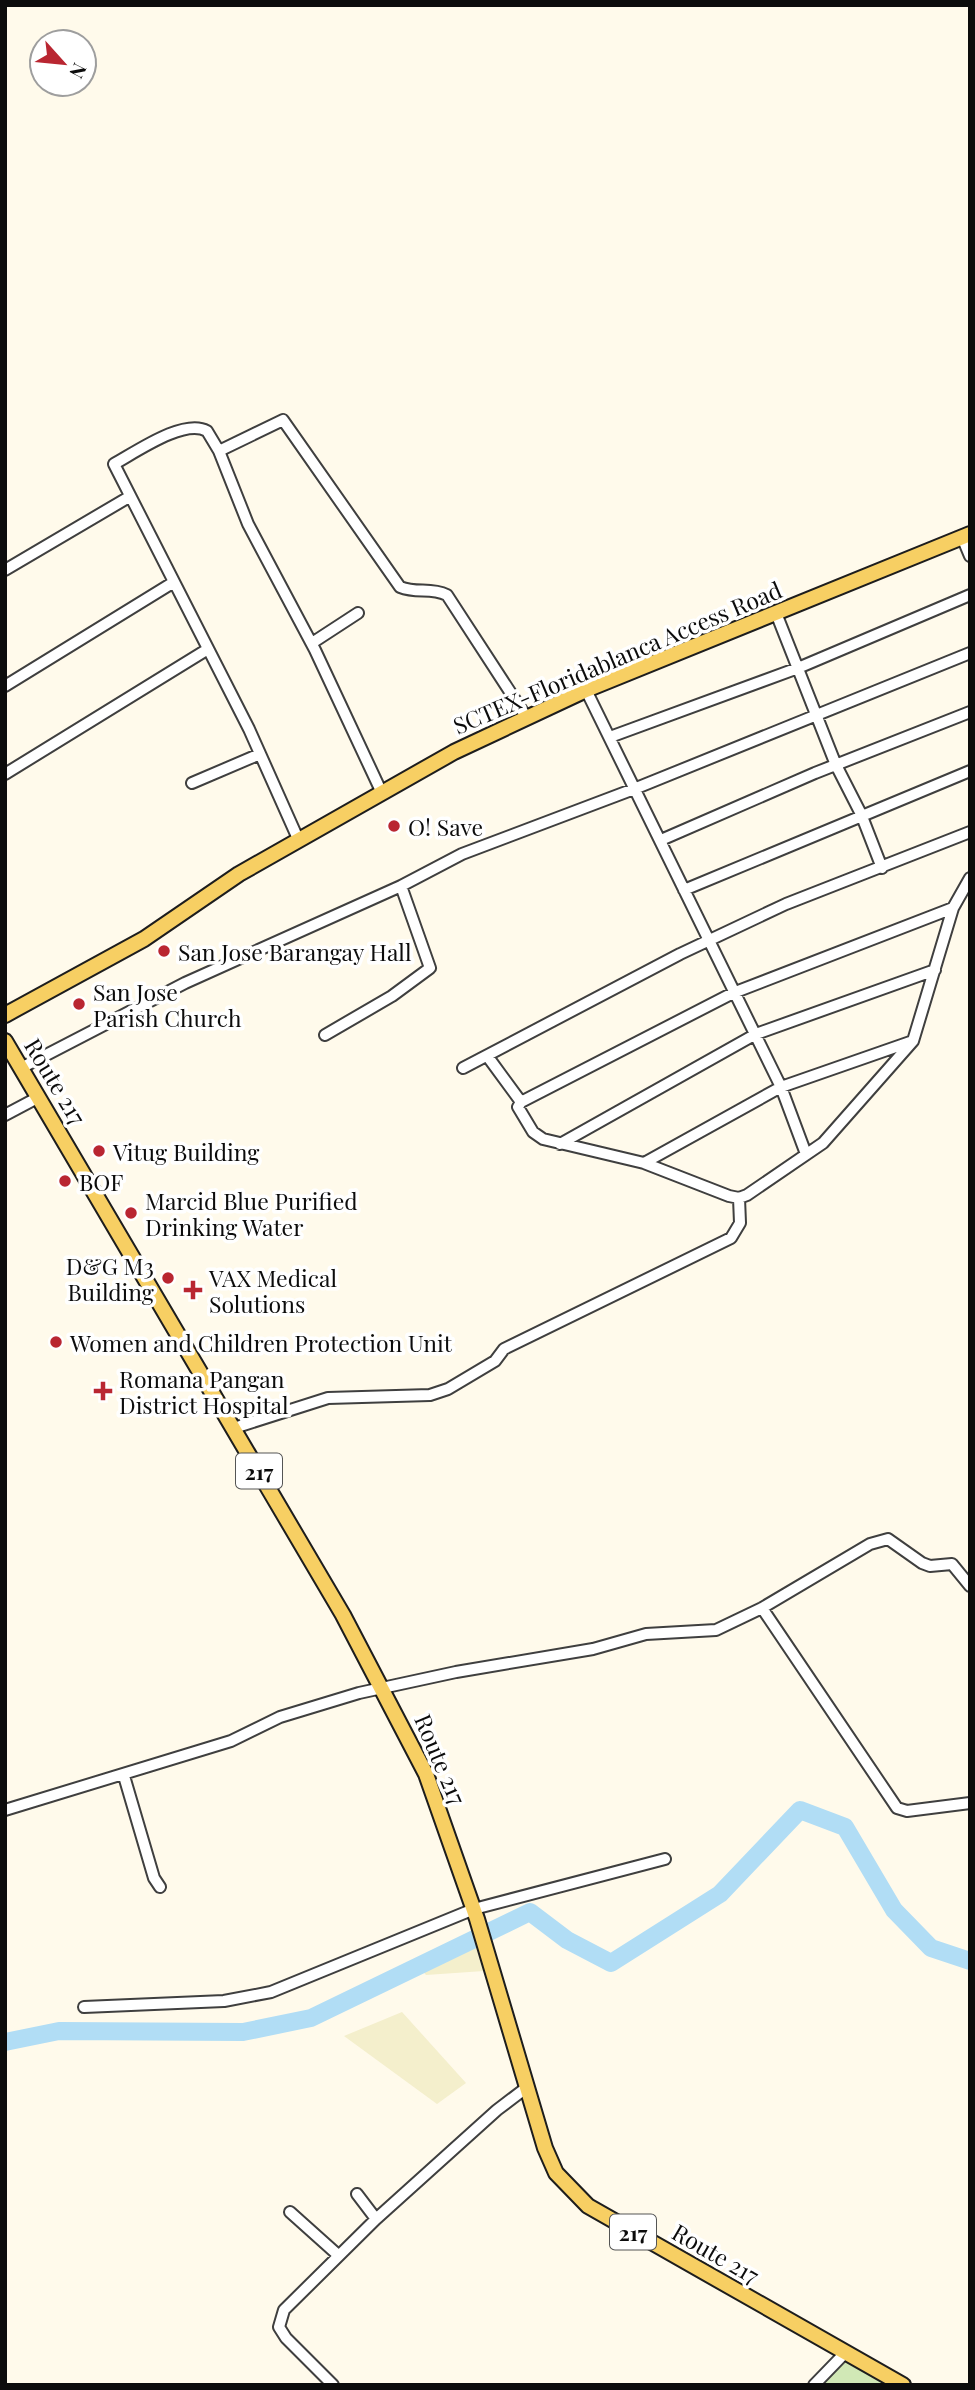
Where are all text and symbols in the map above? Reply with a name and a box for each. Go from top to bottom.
north arrow [28,28,98,98]
text: N [64,59,94,83]
street label: SCTEX-Floridablanca Access Road [448,574,786,740]
place label: O! Save [408,811,483,842]
marker: O! Save [386,818,402,834]
place label: San Jose Barangay Hall [178,936,412,967]
marker: San Jose Barangay Hall [156,943,172,959]
place label: San Jose Parish Church [93,976,242,1033]
marker: San Jose Parish Church [71,996,87,1012]
street label: Route 217 [18,1032,94,1130]
place label: Vitug Building [112,1136,260,1167]
marker: Vitug Building [91,1143,107,1159]
place label: BOF [79,1166,123,1197]
marker: BOF [57,1173,73,1189]
place label: Marcid Blue Purified Drinking Water [145,1185,358,1242]
marker: Marcid Blue Purified Drinking Water [123,1205,139,1221]
place label: D&G M3 Building [66,1250,154,1307]
place label: VAX Medical Solutions [208,1262,337,1319]
marker: D&G M3 Building [160,1270,176,1286]
marker: VAX Medical Solutions [183,1280,203,1300]
place label: Women and Children Protection Unit [69,1327,453,1358]
marker: Women and Children Protection Unit [48,1334,64,1350]
place label: Romana Pangan District Hospital [119,1363,289,1420]
marker: Romana Pangan District Hospital [93,1381,113,1401]
road number: 217 [236,1454,282,1488]
street label: Route 217 [408,1709,474,1809]
road number: 217 [610,2214,656,2250]
street label: Route 217 [667,2216,766,2291]

